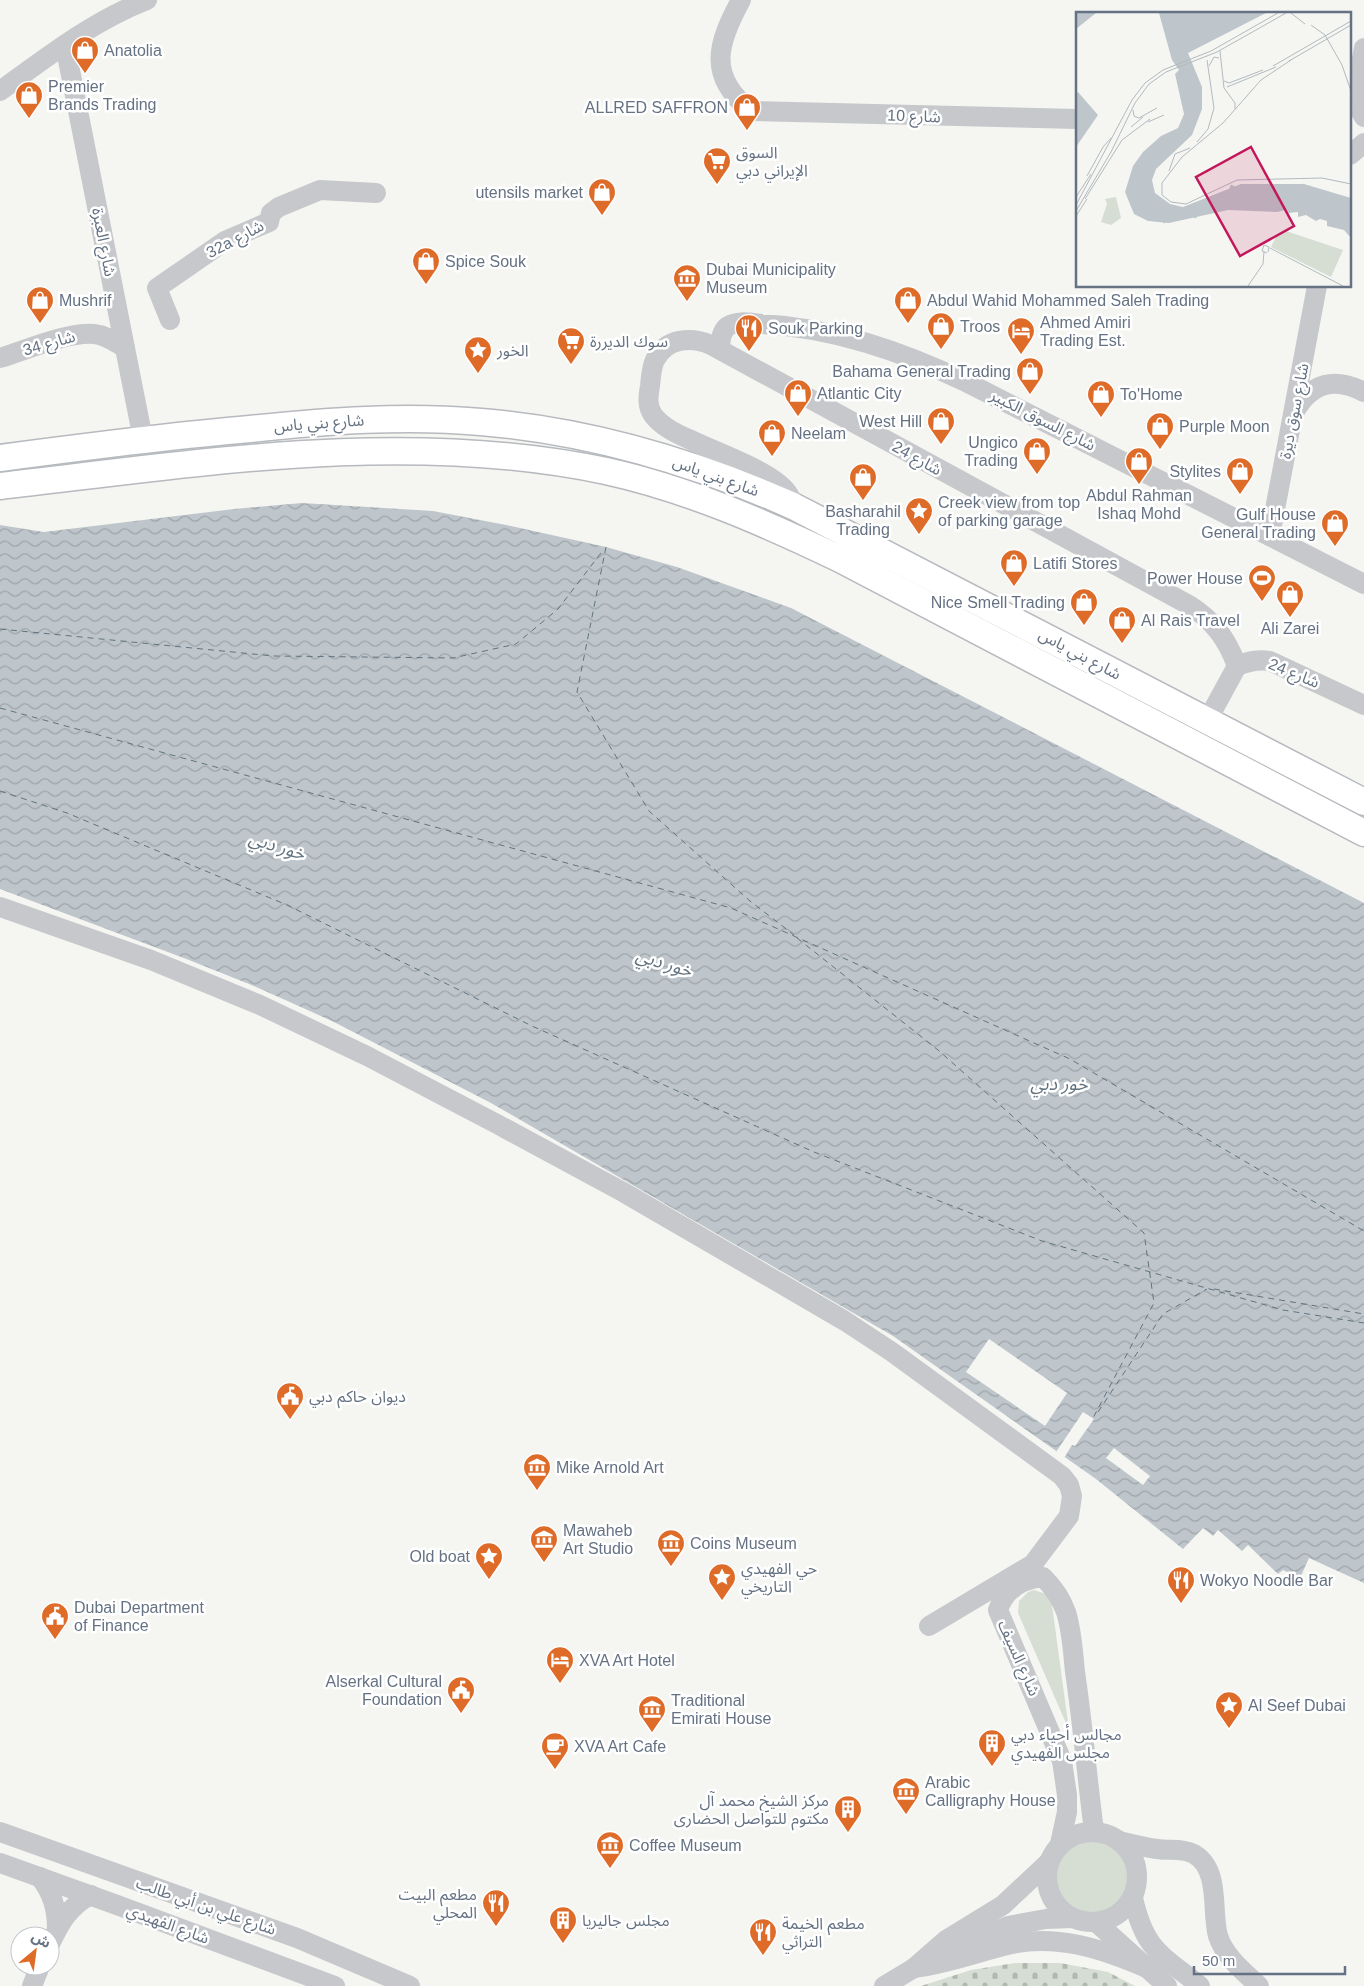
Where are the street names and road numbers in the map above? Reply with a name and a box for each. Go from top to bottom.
street label: شارع 10 [887,107,941,129]
street label: شارع العبرة [85,206,119,279]
street label: 32a شارع [203,217,268,265]
street label: شارع 34 [21,327,78,362]
street label: شارع سوق ديرة [1276,362,1316,461]
street label: شارع السوق الكبير [985,386,1098,457]
street label: شارع بني ياس [273,411,365,439]
street label: شارع 24 [888,438,944,482]
street label: شارع بني ياس [669,453,761,503]
street label: شارع بني ياس [1034,625,1124,686]
street label: شارع 24 [1265,655,1322,695]
street label: شارع السيف [991,1618,1043,1700]
street label: شارع علي بن أبي طالب [133,1873,278,1942]
street label: شارع الفهيدي [123,1901,211,1951]

